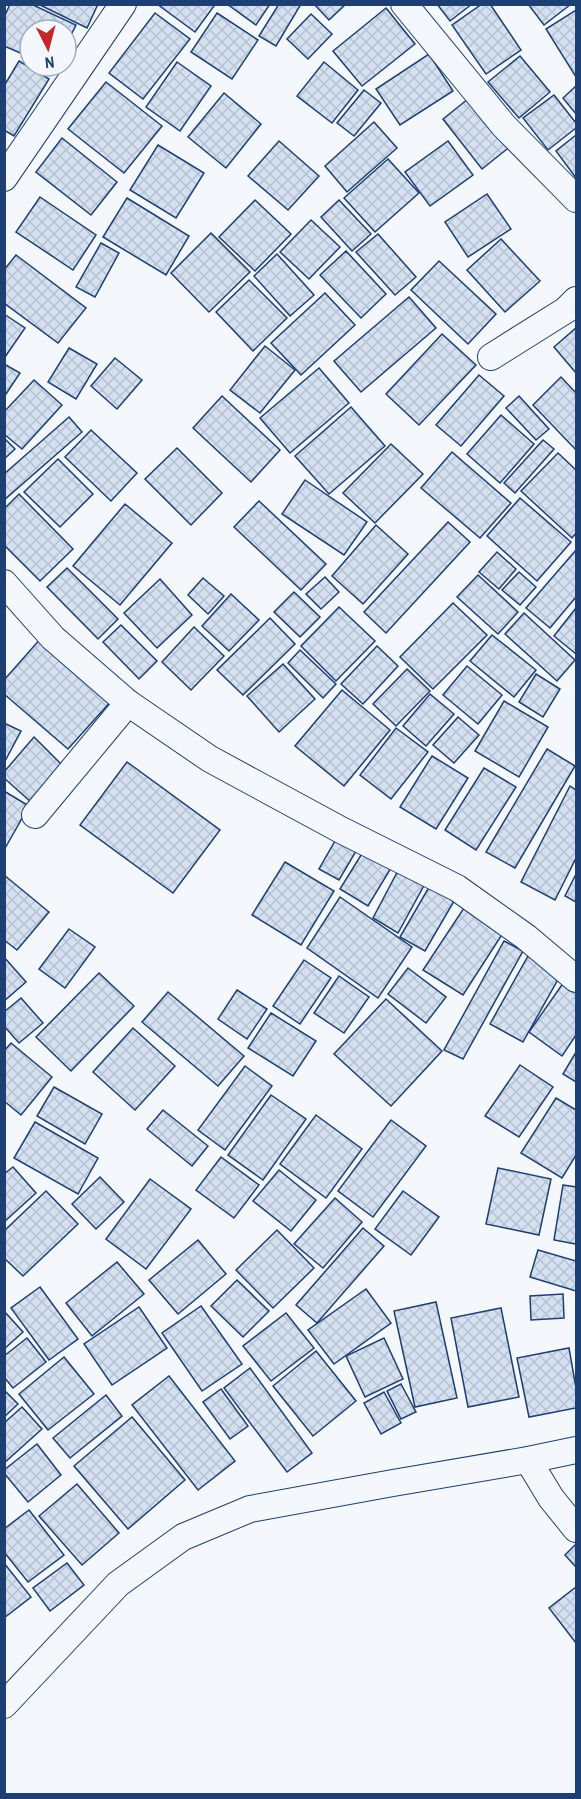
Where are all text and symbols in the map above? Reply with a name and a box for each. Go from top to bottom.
north arrow [18,18,78,78]
text: N [44,51,55,74]

